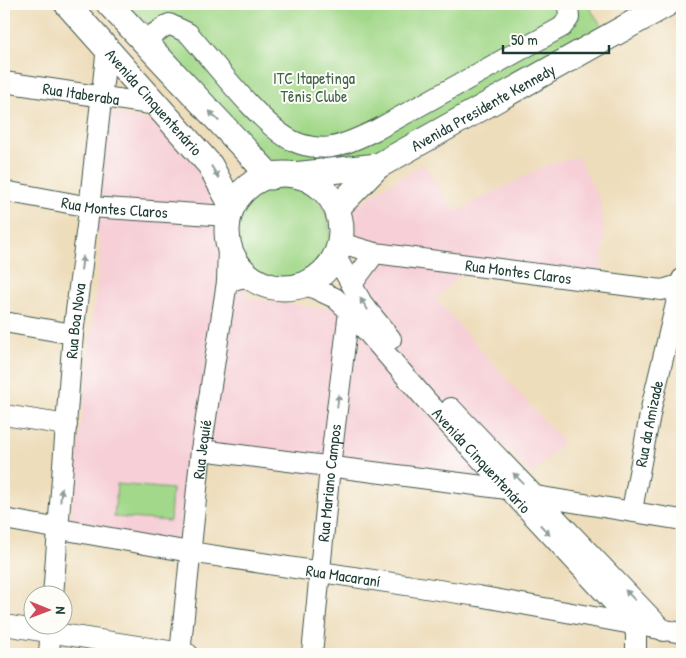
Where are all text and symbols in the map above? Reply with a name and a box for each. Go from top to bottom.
scale bar [503,22,610,54]
text: 50 m [511,29,538,50]
street label: Avenida Cinquentenário [101,44,208,161]
street label: Avenida Presidente Kennedy [407,58,559,156]
park label: ITC Itapetinga Tênis Clube [273,67,355,107]
street label: Rua Itaberaba [41,77,121,110]
one-way arrow [208,110,220,122]
one-way arrow [210,165,219,179]
street label: Rua Montes Claros [60,191,168,223]
street label: Rua Montes Claros [464,254,573,289]
one-way arrow [78,255,86,271]
street label: Rua Boa Nova [60,282,90,359]
one-way arrow [359,297,369,311]
street label: Rua da Amizade [629,377,668,469]
one-way arrow [334,393,342,409]
street label: Avenida Cinquentenário [427,403,536,518]
street label: Rua Jequié [187,417,217,480]
street label: Rua Mariano Campos [312,423,346,543]
one-way arrow [512,472,524,484]
one-way arrow [57,486,65,502]
one-way arrow [539,524,551,536]
street label: Rua Macaraní [304,559,382,592]
north arrow [22,586,72,636]
one-way arrow [624,590,636,602]
text: N [52,606,71,615]

